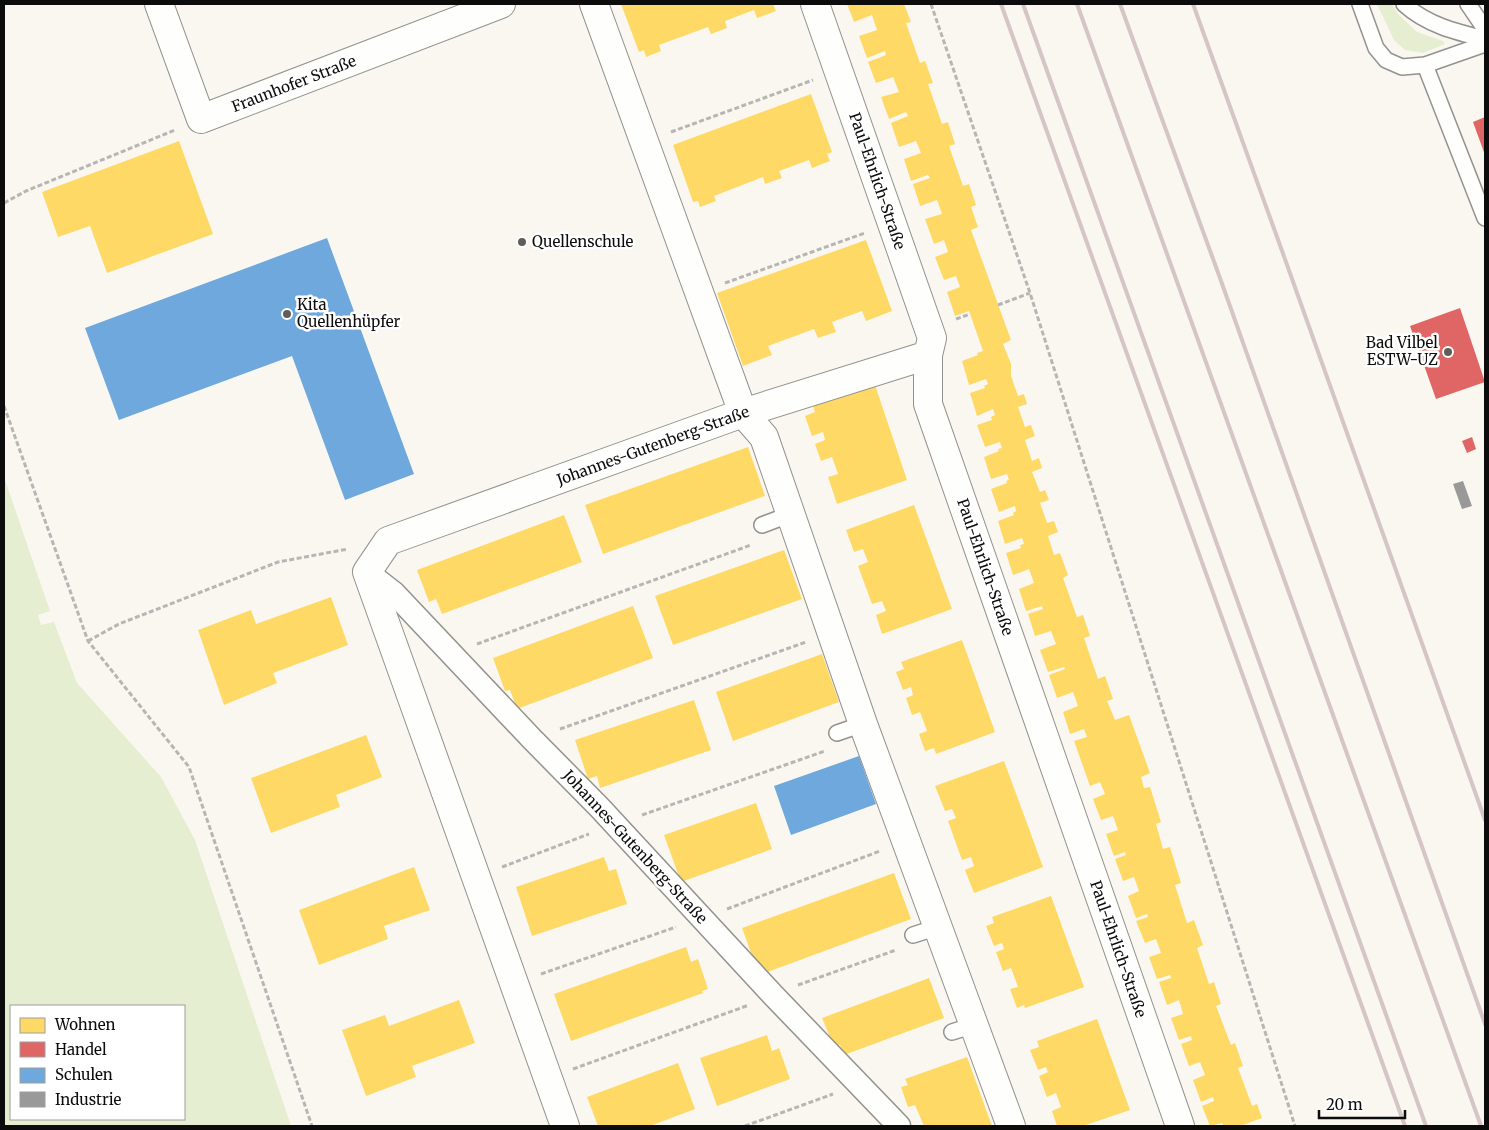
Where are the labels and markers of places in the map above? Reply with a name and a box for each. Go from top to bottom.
place label: Quellenschule [532,232,634,251]
marker: Quellenschule [516,236,528,248]
place label: Kita Quellenhüpfer [297,295,400,331]
marker: Kita Quellenhüpfer [281,308,293,320]
place label: Bad Vilbel ESTW-UZ [1366,333,1438,369]
marker: Bad Vilbel ESTW-UZ [1442,346,1454,358]

